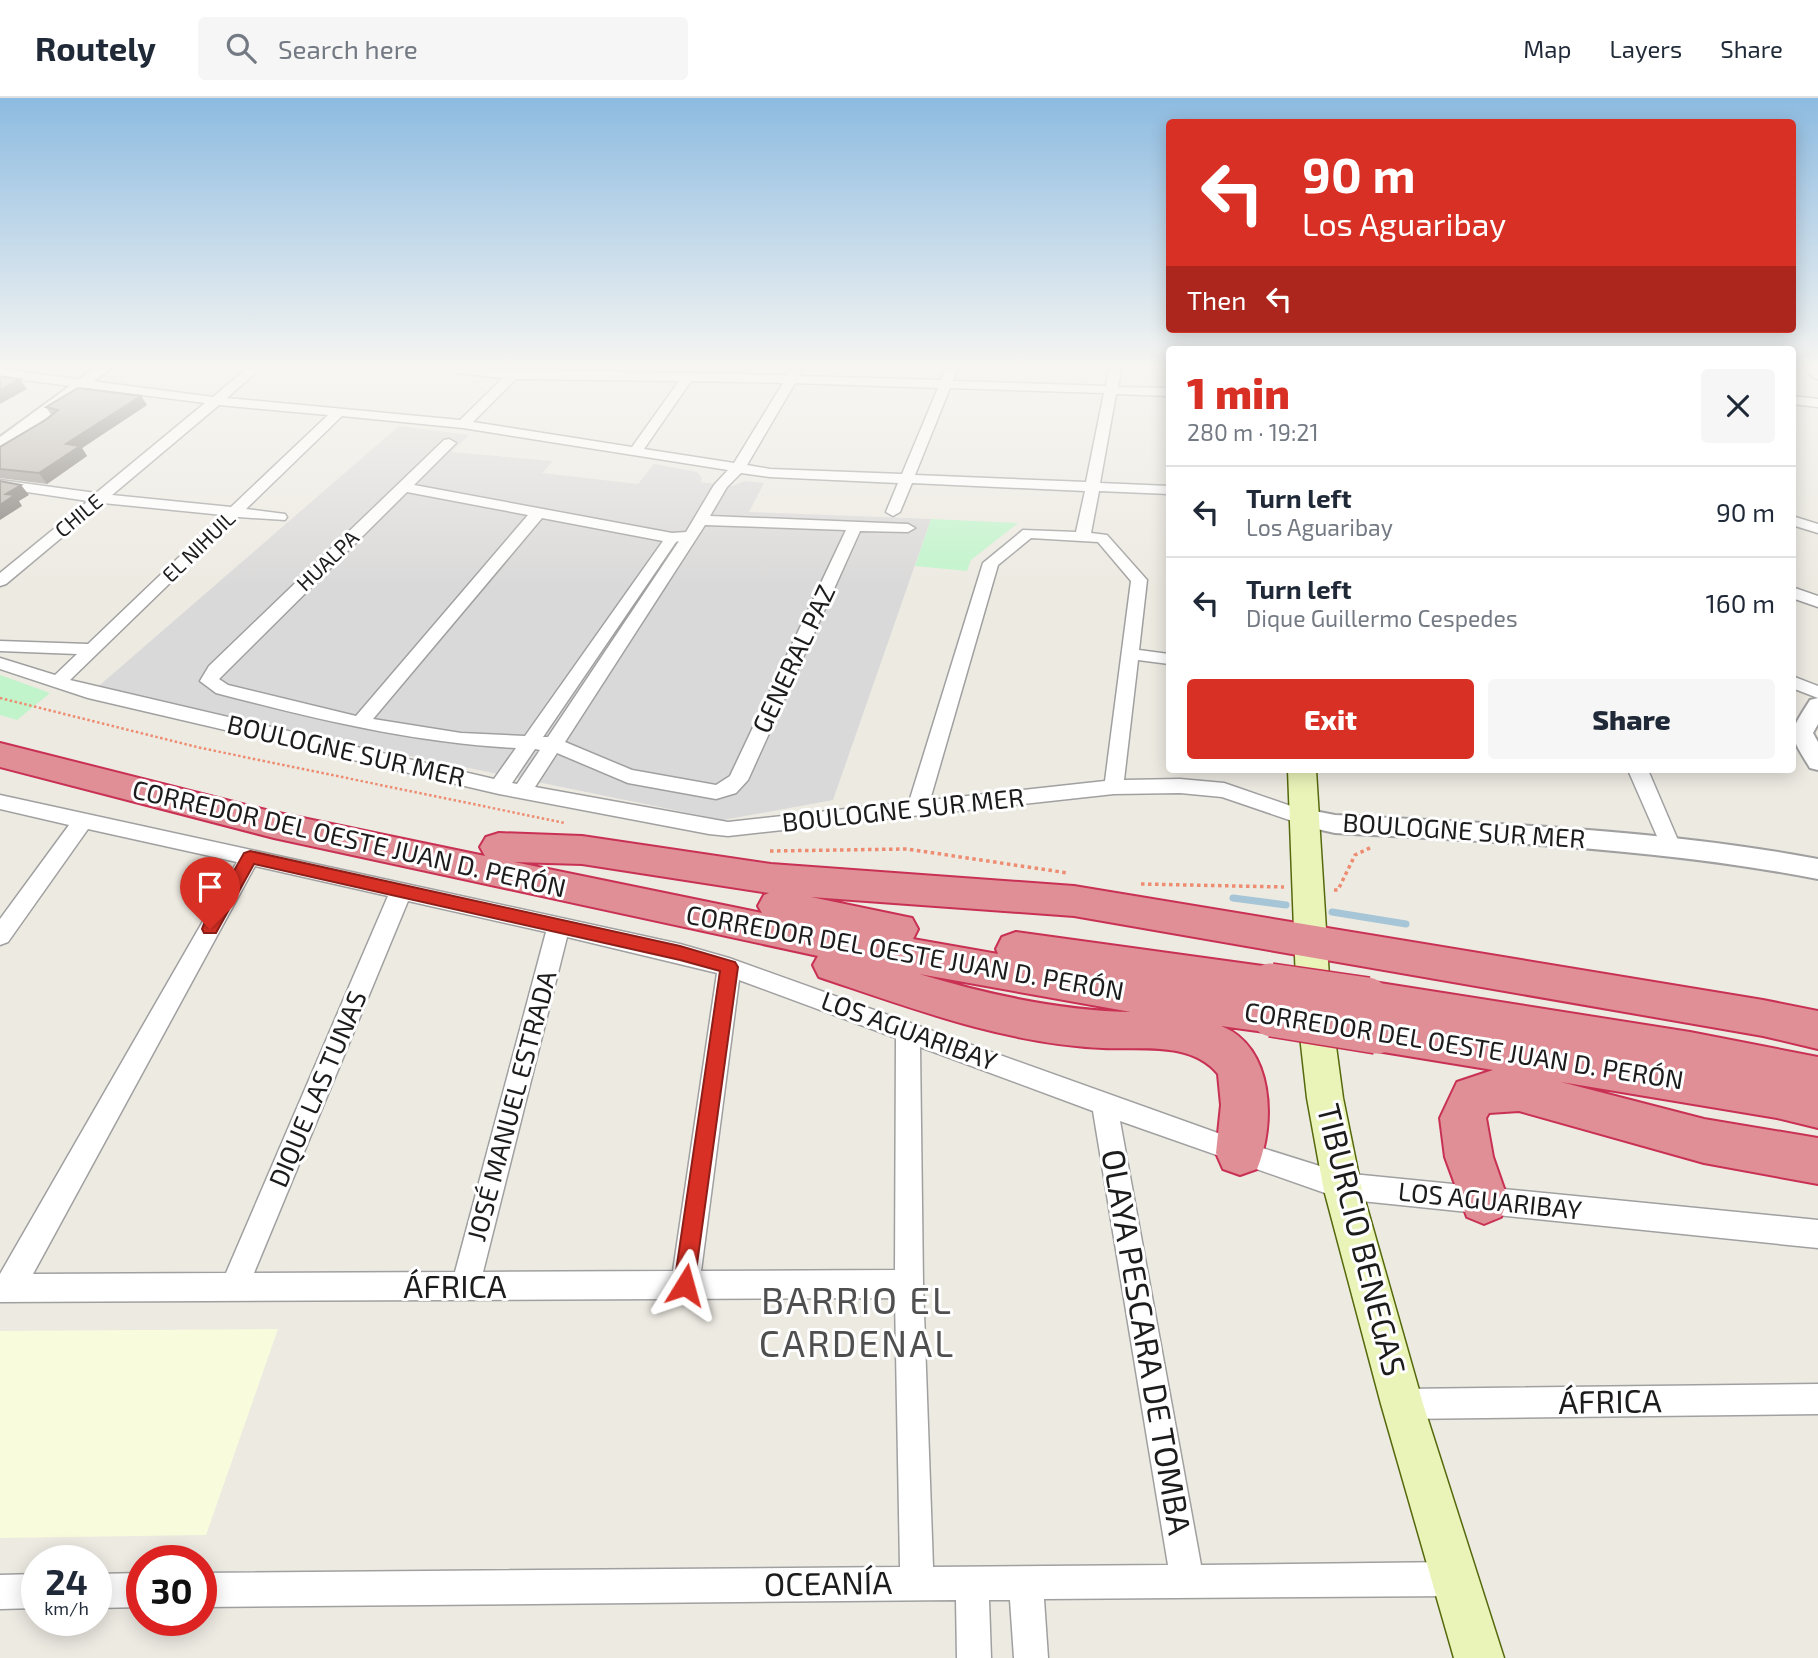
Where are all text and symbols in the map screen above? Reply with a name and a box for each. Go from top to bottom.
search box [198,17,688,80]
text: Routely [35,28,156,68]
icon: search [222,29,260,67]
text: Search here [278,33,418,64]
text: Map [1523,34,1571,63]
text: Layers [1609,34,1682,63]
text: Share [1720,34,1783,63]
text: 90 m [1302,144,1416,203]
icon: left [1187,147,1278,238]
text: Los Aguaribay [1302,204,1506,242]
icon: left [1260,280,1298,318]
text: Then [1187,284,1246,315]
text: 1 min [1187,367,1290,417]
button: close [1701,369,1775,443]
text: 280 m · 19:21 [1187,418,1319,446]
text: Turn left [1246,482,1352,513]
street label: CHILE [49,488,107,542]
icon: left [1187,493,1225,531]
text: 90 m [1716,496,1775,527]
street label: EL NIHUIL [156,505,240,587]
text: Los Aguaribay [1246,513,1393,541]
street label: HUALPA [291,524,363,595]
text: Turn left [1246,573,1352,604]
street label: GENERAL PAZ [745,579,840,737]
icon: left [1187,584,1225,622]
text: 160 m [1706,587,1775,618]
text: Dique Guillermo Cespedes [1246,604,1518,632]
button: Exit [1187,679,1474,759]
button: Share [1488,679,1775,759]
street label: BOULOGNE SUR MER [224,707,468,792]
street label: CORREDOR DEL OESTE JUAN D. PERÓN [130,773,569,903]
street label: BOULOGNE SUR MER [780,780,1025,837]
street label: BOULOGNE SUR MER [1342,806,1587,853]
pin [180,857,240,929]
icon: arrive [191,868,229,906]
street label: CORREDOR DEL OESTE JUAN D. PERÓN [684,898,1127,1005]
street label: JOSÉ MANUEL ESTRADA [460,967,562,1244]
street label: LOS AGUARIBAY [818,983,1002,1076]
street label: DIQUE LAS TUNAS [261,986,372,1191]
street label: CORREDOR DEL OESTE JUAN D. PERÓN [1243,994,1686,1095]
street label: TIBURCIO BENEGAS [1311,1100,1415,1379]
street label: OLAYA PESCARA DE TOMBA [1095,1146,1201,1537]
street label: LOS AGUARIBAY [1397,1174,1584,1225]
position arrow [648,1248,722,1322]
street label: ÁFRICA [403,1266,507,1304]
district label: BARRIO EL CARDENAL [759,1277,955,1364]
street label: ÁFRICA [1558,1380,1662,1420]
speed limit sign: 30 [126,1545,217,1636]
text: 24 [45,1560,88,1602]
street label: OCEANÍA [763,1562,893,1602]
text: km/h [44,1597,89,1619]

